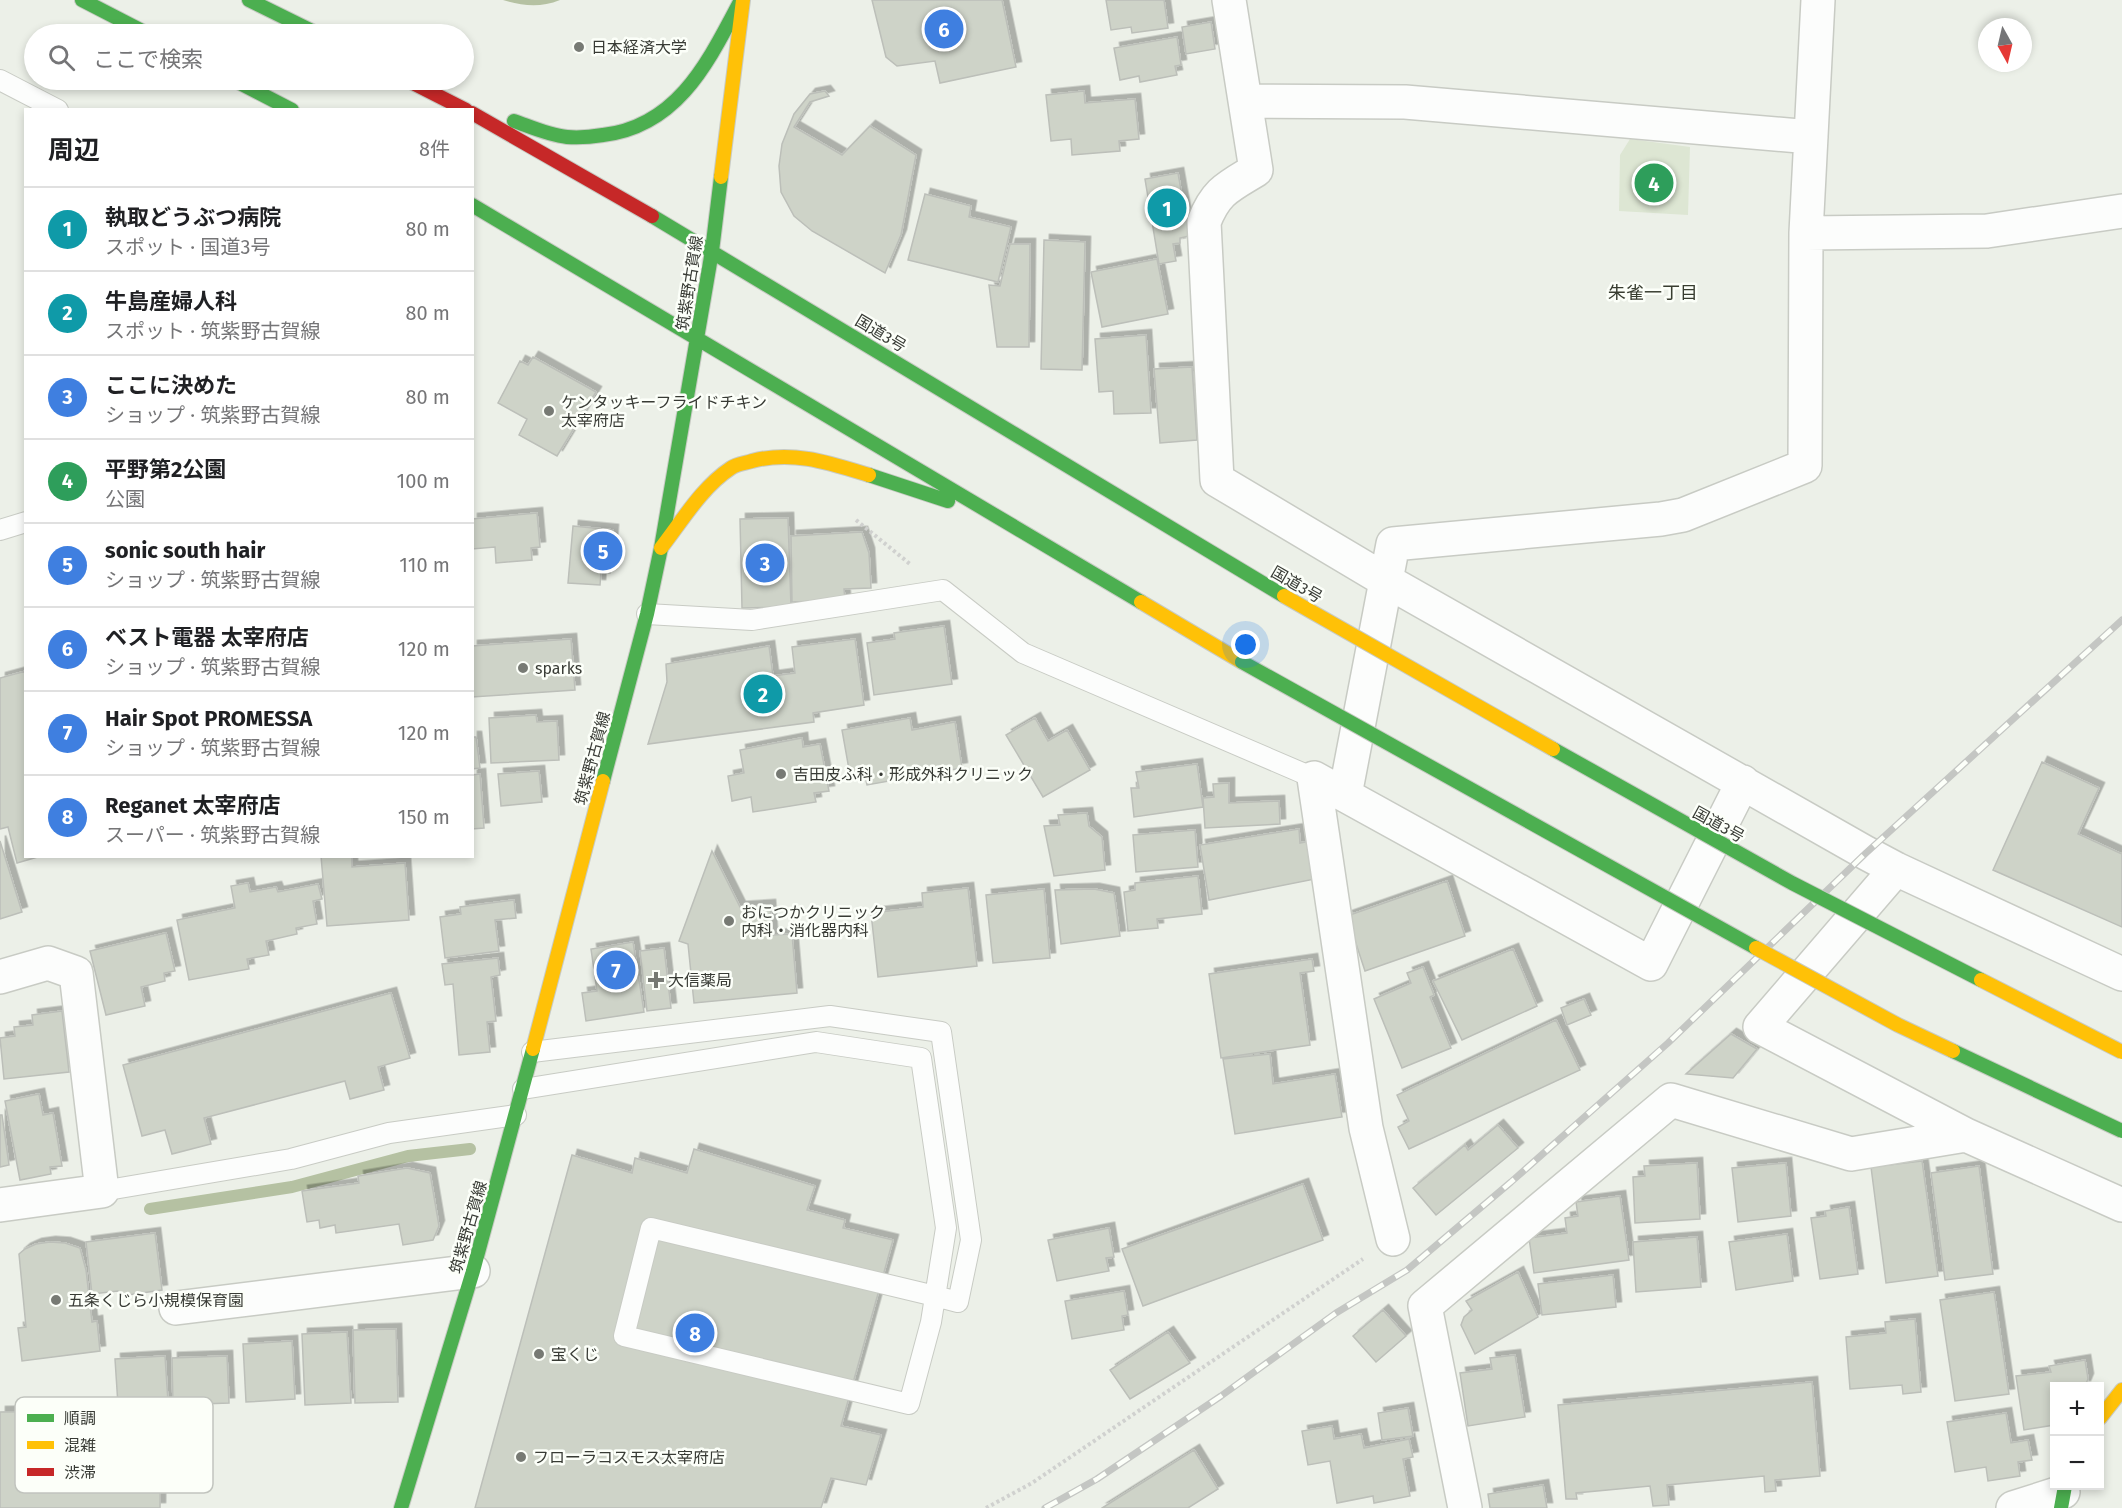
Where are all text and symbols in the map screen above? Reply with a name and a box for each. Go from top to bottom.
pin: 6 [924,6,964,51]
north arrow [1978,18,2032,72]
search box [24,24,474,90]
place label: 日本経済大学 [591,38,687,57]
marker: 日本経済大学 [572,40,586,54]
icon: search [45,41,78,74]
text: ここで検索 [93,46,203,73]
text: 周辺 [48,135,100,166]
text: 8件 [419,137,450,161]
pin: 4 [1634,160,1674,206]
pin: 1 [1148,186,1186,230]
text: 執取どうぶつ病院 [105,204,281,231]
text: 1 [63,217,72,241]
text: 80 m [405,217,450,241]
street label: 筑紫野古賀線 [673,234,706,332]
text: スポット · 国道3号 [105,235,270,259]
district label: 朱雀一丁目 [1608,282,1698,304]
text: 牛島産婦人科 [105,288,237,315]
text: 2 [62,301,73,325]
text: 80 m [405,301,450,325]
street label: 国道3号 [852,311,910,356]
text: スポット · 筑紫野古賀線 [105,319,320,343]
text: ここに決めた [105,372,237,399]
text: 3 [62,385,73,409]
text: 80 m [405,385,450,409]
place label: ケンタッキーフライドチキン 太宰府店 [561,393,767,430]
text: ショップ · 筑紫野古賀線 [105,403,320,427]
marker: ケンタッキーフライドチキン 太宰府店 [542,404,556,418]
text: 平野第2公園 [105,456,226,483]
text: 4 [62,469,73,493]
text: 100 m [397,469,450,493]
text: 公園 [105,487,145,511]
pin: 5 [584,528,622,574]
text: sonic south hair [105,537,265,564]
pin: 3 [746,540,784,586]
text: 5 [62,553,73,577]
text: 110 m [399,553,450,577]
street label: 国道3号 [1268,562,1326,607]
text: ショップ · 筑紫野古賀線 [105,568,320,592]
text: ベスト電器 太宰府店 [105,624,309,651]
your location [1231,630,1260,659]
text: 6 [62,637,73,661]
text: 120 m [398,637,450,661]
text: ショップ · 筑紫野古賀線 [105,655,320,679]
place label: sparks [535,659,582,678]
marker: sparks [516,661,530,675]
pin: 2 [744,672,783,716]
text: Hair Spot PROMESSA [105,705,312,732]
street label: 筑紫野古賀線 [571,709,614,807]
text: 7 [63,721,72,745]
text: 120 m [398,721,450,745]
text: ショップ · 筑紫野古賀線 [105,736,320,760]
place label: 吉田皮ふ科・形成外科クリニック [793,765,1033,784]
marker: 吉田皮ふ科・形成外科クリニック [774,767,788,781]
text: Reganet 太宰府店 [105,792,281,819]
street label: 国道3号 [1690,803,1748,846]
text: 8 [62,805,73,829]
text: 150 m [398,805,450,829]
text: スーパー · 筑紫野古賀線 [105,823,320,847]
place label: おにつかクリニック 内科・消化器内科 [741,903,885,940]
marker: おにつかクリニック 内科・消化器内科 [722,914,736,928]
pin: 7 [596,948,636,992]
place label: 大信薬局 [668,971,732,990]
marker: 大信薬局 [649,973,663,987]
street label: 筑紫野古賀線 [446,1178,491,1276]
place label: 五条くじら小規模保育園 [68,1291,244,1310]
marker: 五条くじら小規模保育園 [49,1293,63,1307]
pin: 8 [676,1310,714,1356]
place label: 宝くじ [551,1345,599,1364]
marker: 宝くじ [532,1347,546,1361]
map controls [2050,1382,2104,1490]
button: + [2050,1382,2104,1436]
legend [15,1397,213,1493]
text: 順調 [64,1409,96,1428]
text: 混雑 [64,1436,96,1455]
button: − [2050,1436,2104,1490]
place label: フローラコスモス太宰府店 [533,1448,725,1467]
marker: フローラコスモス太宰府店 [514,1450,528,1464]
text: 渋滞 [64,1463,96,1482]

